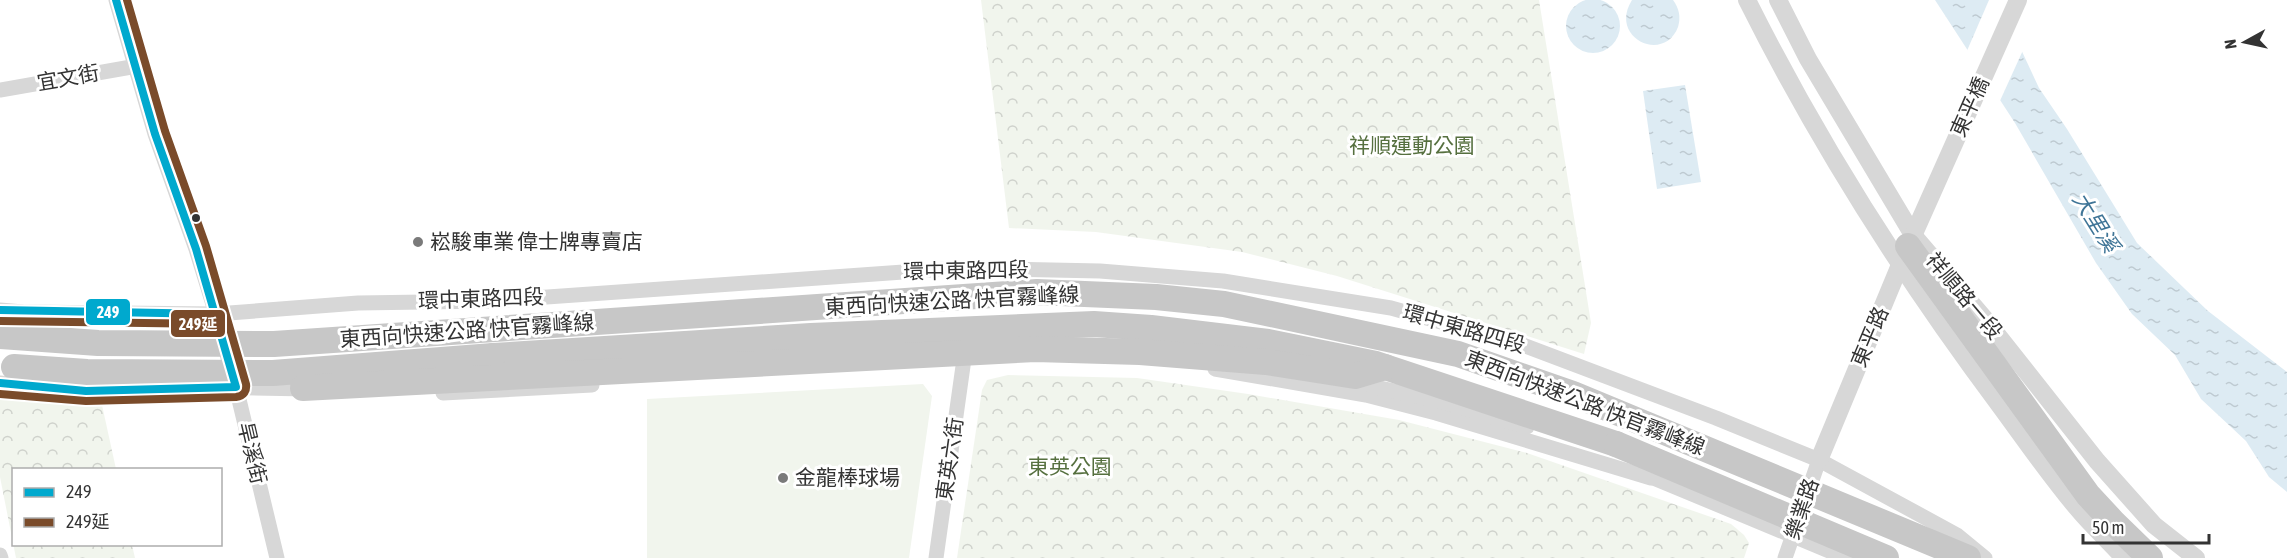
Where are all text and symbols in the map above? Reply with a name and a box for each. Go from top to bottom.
north arrow [2215,12,2275,72]
text: N [2221,38,2240,50]
street label: 宜文街 [35,60,101,94]
street label: 東平橋 [1945,73,1993,140]
park label: 祥順運動公園 [1349,133,1475,157]
water label: 大里溪 [2067,187,2126,259]
unlabelled marker [190,212,202,224]
place label: 崧駿車業 偉士牌專賣店 [430,229,643,253]
marker: 崧駿車業 偉士牌專賣店 [411,235,425,249]
street label: 祥順路一段 [1922,247,2008,343]
street label: 環中東路四段 [903,257,1029,283]
street label: 東西向快速公路 快官霧峰線 [824,281,1080,319]
street label: 環中東路四段 [418,284,544,312]
line badge: 249 [85,298,131,326]
street label: 環中東路四段 [1400,299,1528,357]
text: 249 [97,303,120,321]
street label: 東平路 [1846,303,1892,370]
line badge: 249延 [170,309,226,338]
street label: 東西向快速公路 快官霧峰線 [339,309,595,351]
text: 249延 [179,315,217,333]
street label: 東西向快速公路 快官霧峰線 [1462,345,1709,459]
street label: 東英六街 [931,416,967,502]
street label: 旱溪街 [234,419,272,486]
park label: 東英公園 [1028,454,1112,478]
place label: 金龍棒球場 [795,465,900,489]
legend [12,468,222,546]
marker: 金龍棒球場 [776,471,790,485]
street label: 樂業路 [1779,475,1823,542]
text: 249 [66,481,91,502]
scale bar [2083,507,2209,545]
text: 249延 [66,511,109,532]
text: 50 m [2092,517,2124,538]

